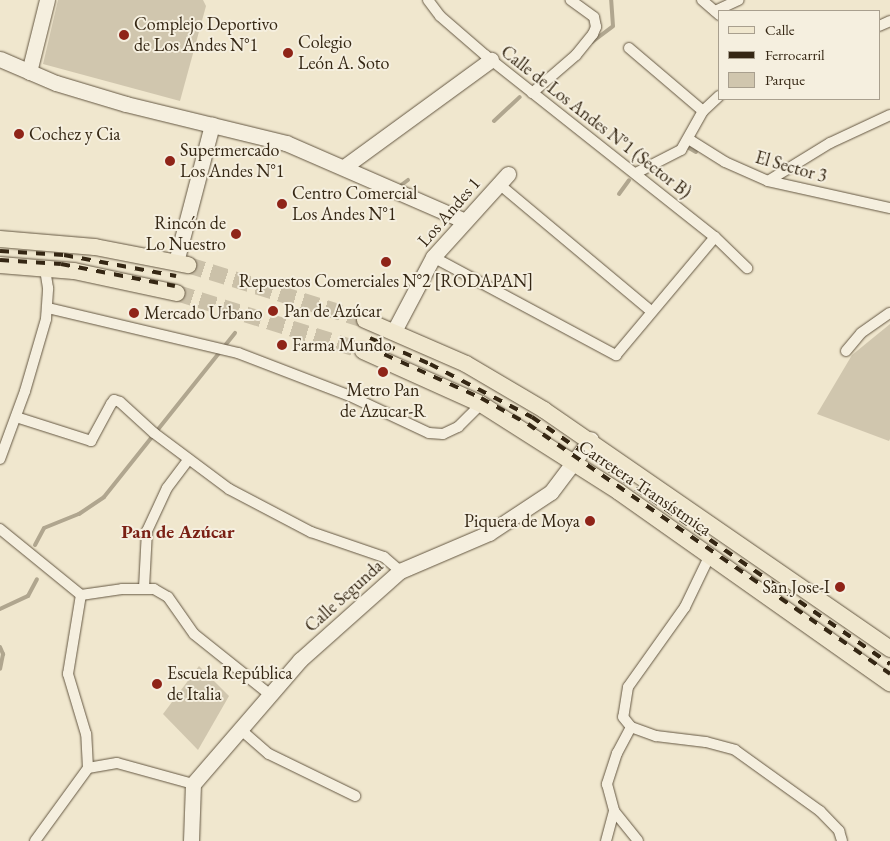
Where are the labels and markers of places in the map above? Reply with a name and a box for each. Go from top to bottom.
place label: Complejo Deportivo de Los Andes N°1 [134,14,278,56]
marker: Complejo Deportivo de Los Andes N°1 [118,29,130,41]
place label: Colegio León A. Soto [298,32,389,74]
marker: Colegio León A. Soto [282,47,294,59]
place label: Cochez y Cia [29,123,121,145]
marker: Cochez y Cia [13,128,25,140]
place label: Supermercado Los Andes N°1 [180,140,284,182]
marker: Supermercado Los Andes N°1 [164,155,176,167]
place label: Centro Comercial Los Andes N°1 [292,183,417,225]
marker: Centro Comercial Los Andes N°1 [276,198,288,210]
place label: Rincón de Lo Nuestro [146,213,226,255]
marker: Rincón de Lo Nuestro [230,228,242,240]
marker: Repuestos Comerciales N°2 [RODAPAN] [380,256,392,268]
place label: Repuestos Comerciales N°2 [RODAPAN] [239,270,533,292]
place label: Pan de Azúcar [284,300,382,322]
place label: Mercado Urbano [144,302,263,324]
marker: Pan de Azúcar [266,304,280,318]
marker: Mercado Urbano [128,307,140,319]
place label: Farma Mundo [292,334,392,356]
marker: Farma Mundo [276,339,288,351]
marker: Metro Pan de Azucar-R [377,366,389,378]
place label: Metro Pan de Azucar-R [340,380,426,422]
place label: Piquera de Moya [464,510,580,532]
marker: Piquera de Moya [584,515,596,527]
place label: San Jose-I [762,576,830,598]
marker: San Jose-I [834,581,846,593]
place label: Escuela República de Italia [167,663,293,706]
marker: Escuela República de Italia [151,678,163,690]

